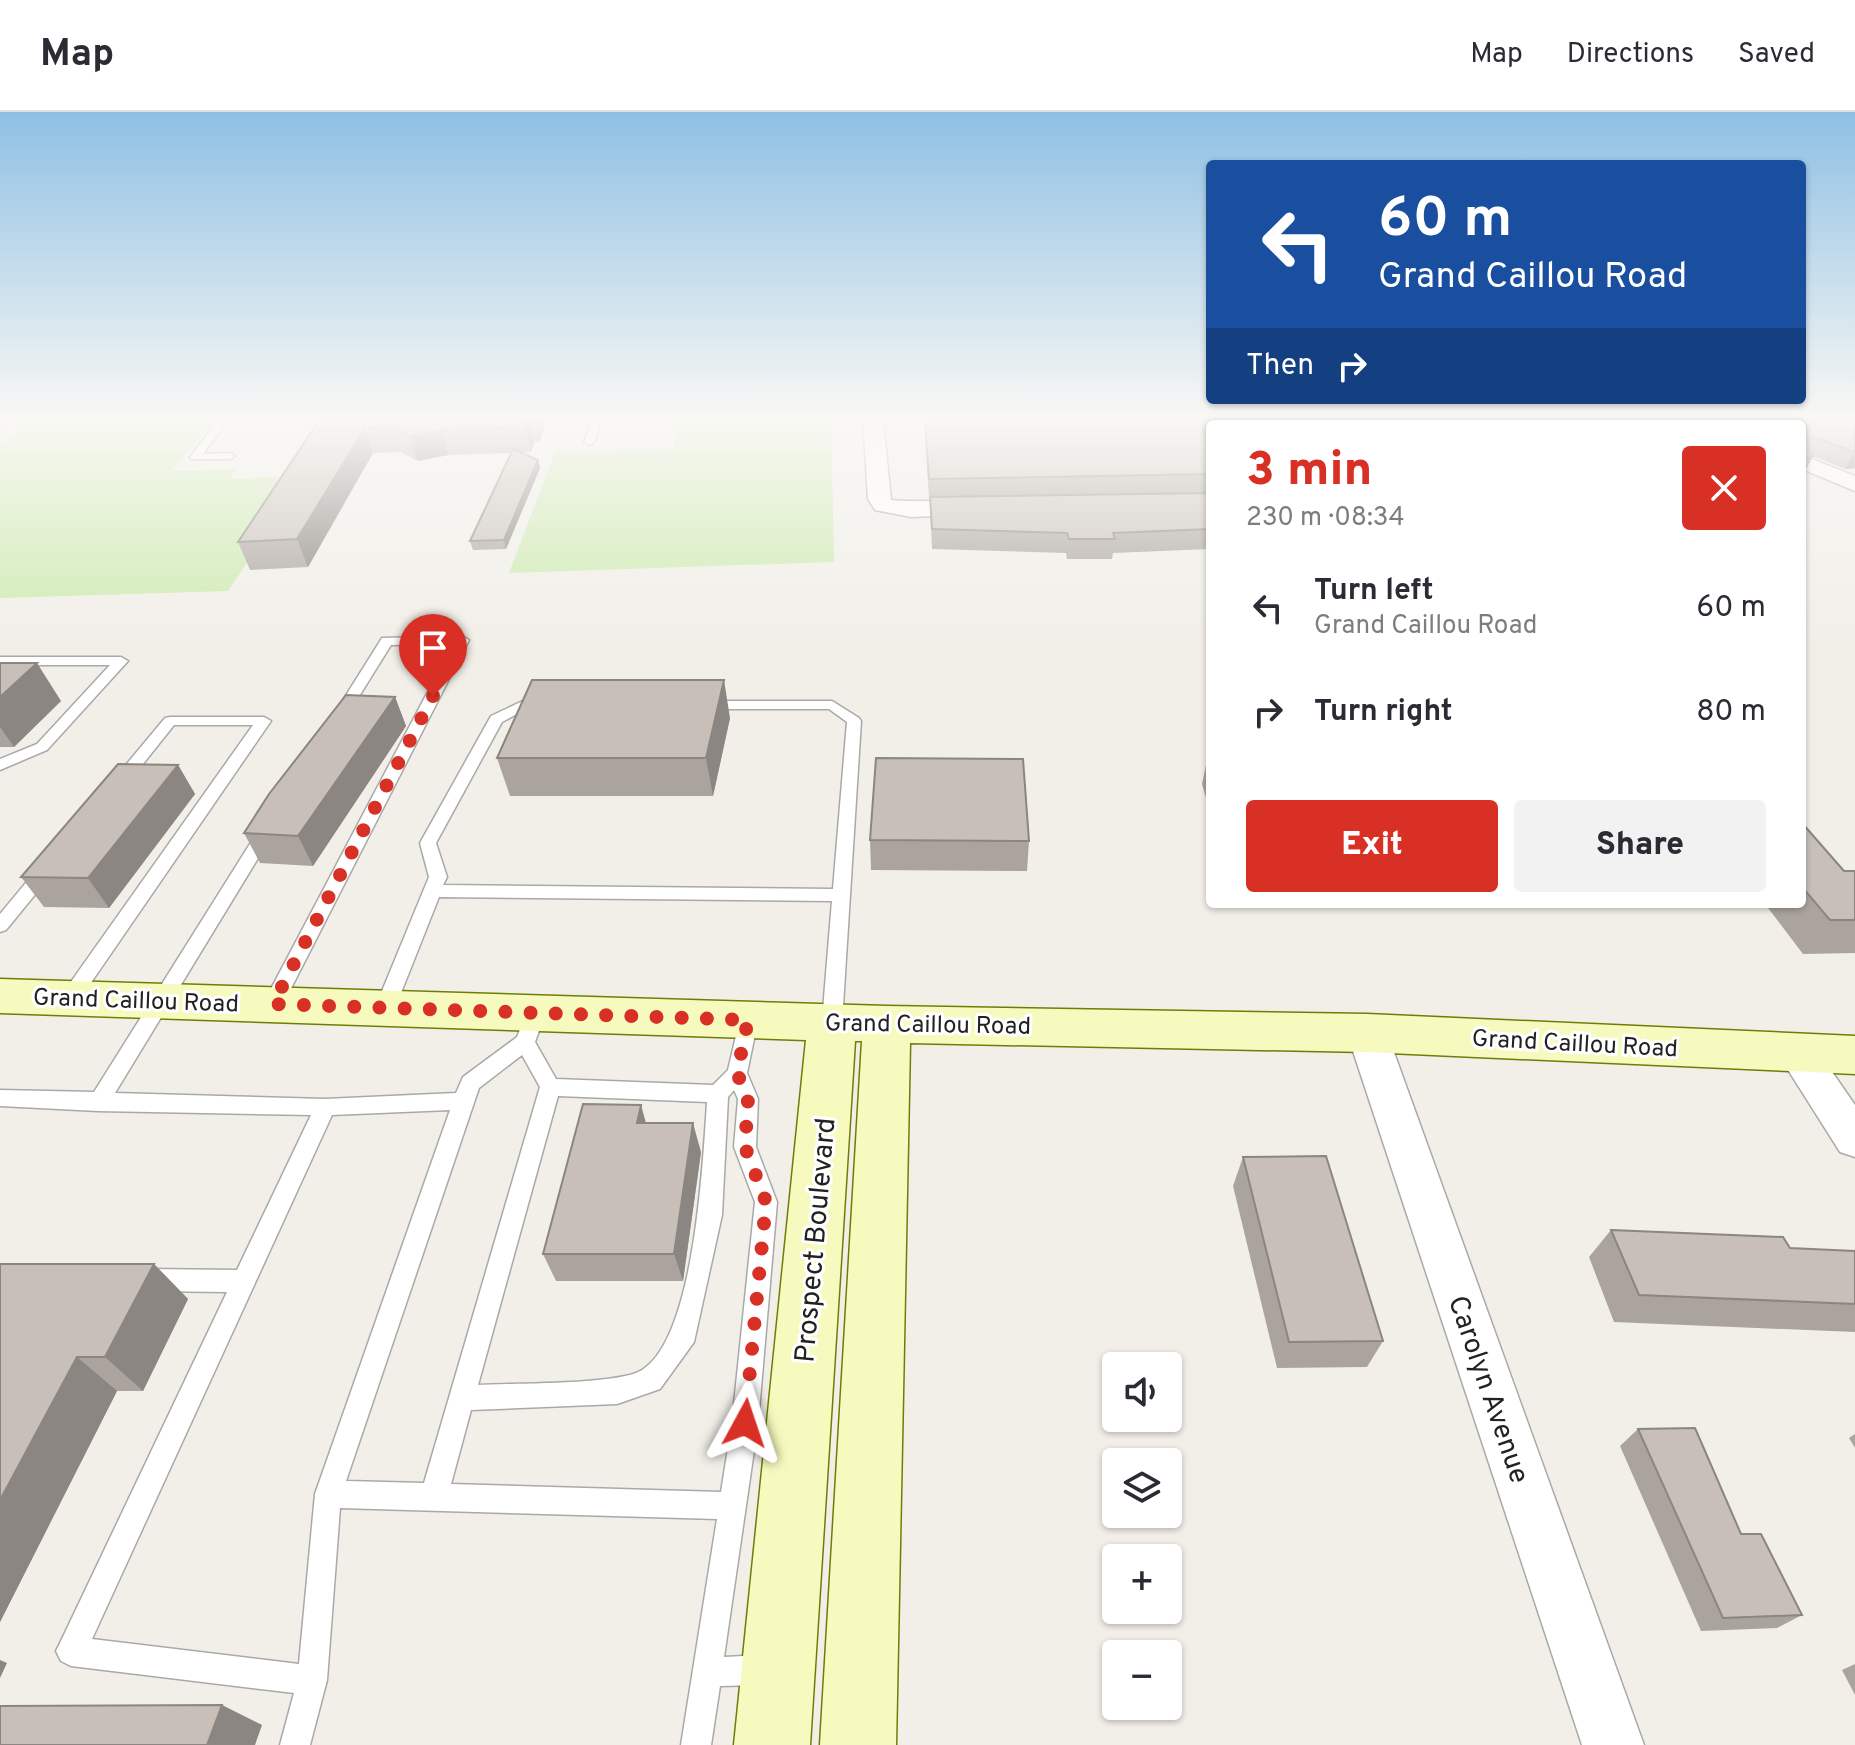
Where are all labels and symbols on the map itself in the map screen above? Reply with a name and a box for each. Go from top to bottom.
pin [399,614,467,696]
street label: Grand Caillou Road [32,983,240,1021]
street label: Grand Caillou Road [825,1009,1031,1043]
street label: Grand Caillou Road [1471,1025,1679,1065]
street label: Prospect Boulevard [788,1116,846,1364]
street label: Carolyn Avenue [1438,1291,1536,1489]
position arrow [703,1381,787,1465]

